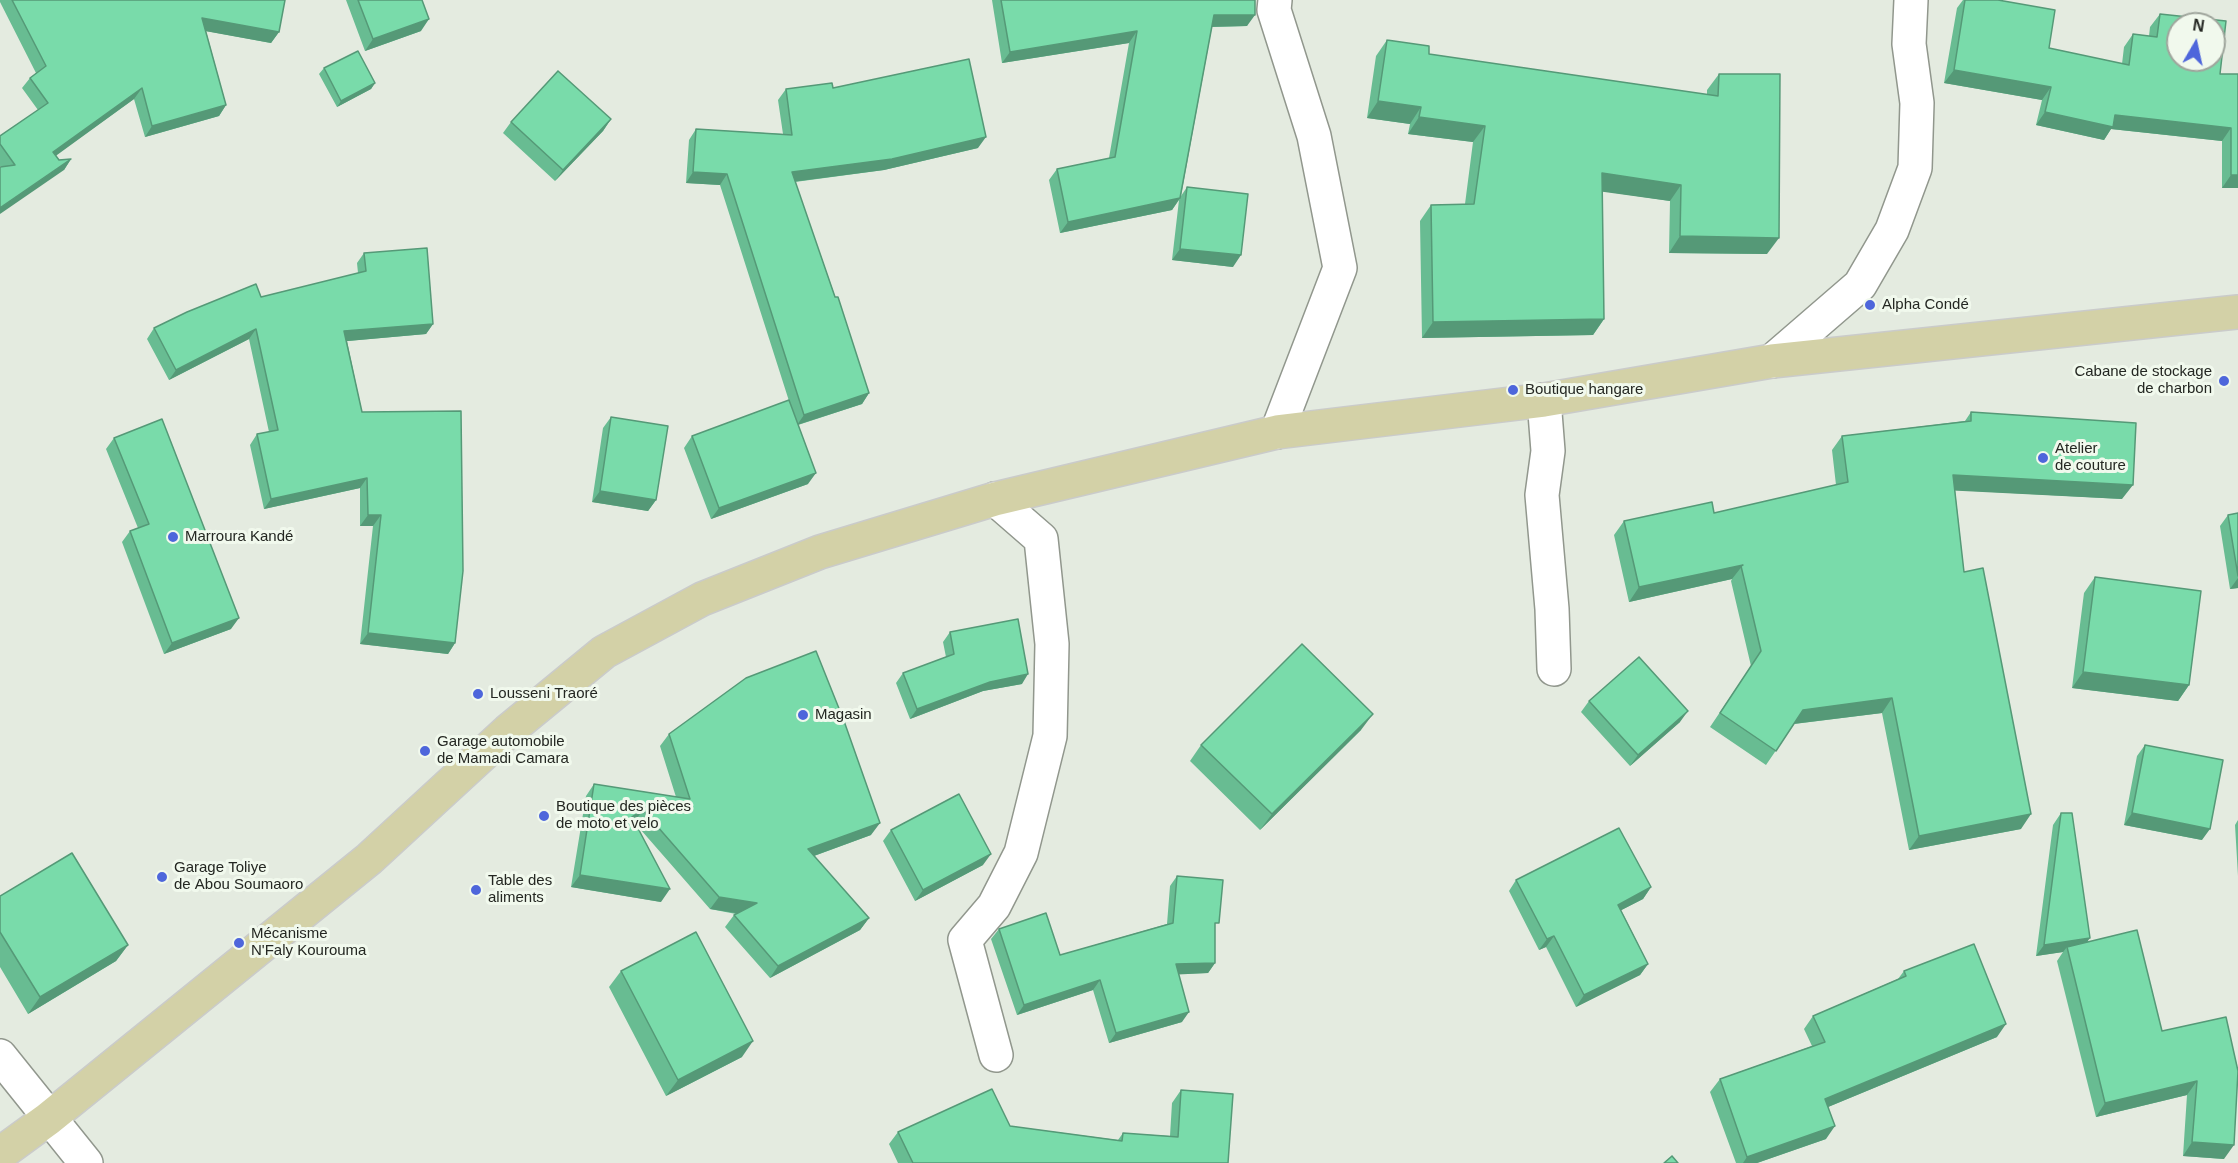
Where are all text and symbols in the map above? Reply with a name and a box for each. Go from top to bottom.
north arrow [2166,12,2226,72]
text: N [2192,16,2206,35]
place label: Alpha Condé [1882,296,1969,314]
marker: Alpha Condé [1863,298,1877,312]
place label: Cabane de stockage de charbon [2074,363,2212,398]
marker: Cabane de stockage de charbon [2217,374,2231,388]
place label: Boutique hangare [1525,381,1643,399]
marker: Boutique hangare [1506,383,1520,397]
place label: Atelier de couture [2055,440,2126,475]
marker: Atelier de couture [2036,451,2050,465]
place label: Marroura Kandé [185,528,293,546]
marker: Marroura Kandé [166,530,180,544]
place label: Lousseni Traoré [490,685,598,703]
marker: Lousseni Traoré [471,687,485,701]
place label: Magasin [815,706,872,724]
marker: Magasin [796,708,810,722]
place label: Garage automobile de Mamadi Camara [437,733,569,768]
marker: Garage automobile de Mamadi Camara [418,744,432,758]
place label: Boutique des pièces de moto et velo [556,798,691,833]
marker: Boutique des pièces de moto et velo [537,809,551,823]
place label: Garage Toliye de Abou Soumaoro [174,859,303,894]
marker: Garage Toliye de Abou Soumaoro [155,870,169,884]
place label: Table des aliments [488,872,552,907]
marker: Table des aliments [469,883,483,897]
place label: Mécanisme N'Faly Kourouma [251,925,366,960]
marker: Mécanisme N'Faly Kourouma [232,936,246,950]

